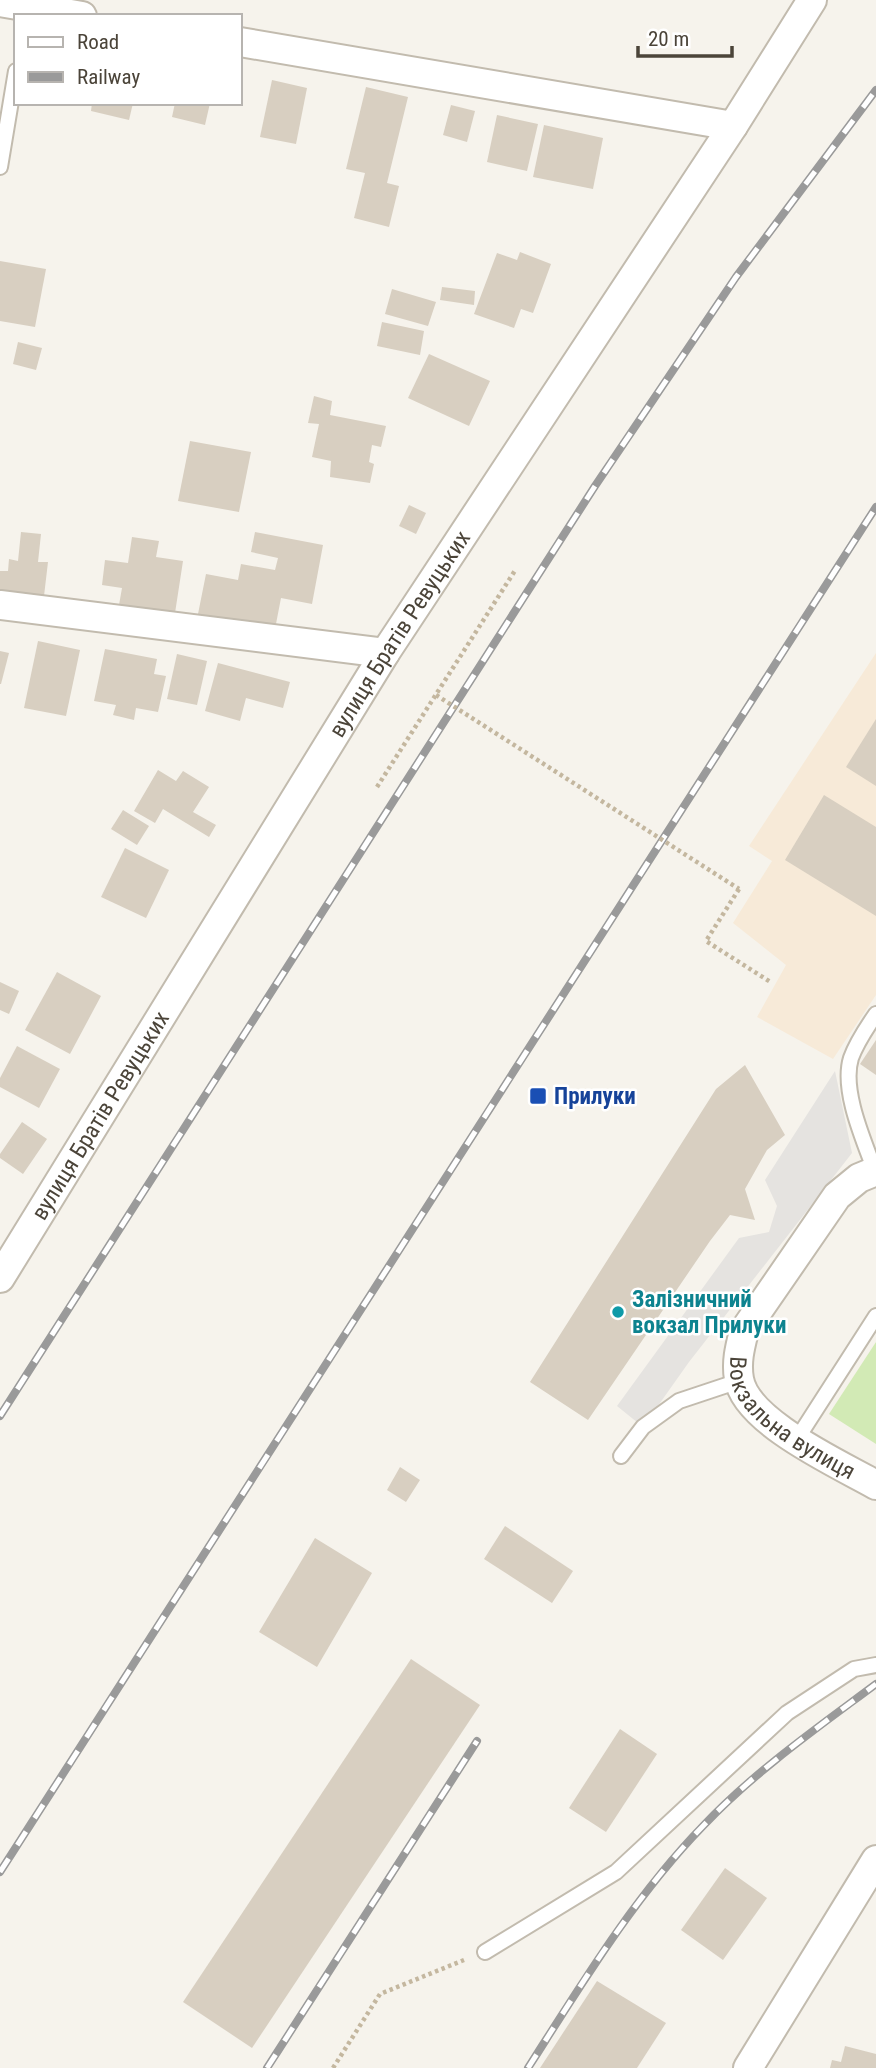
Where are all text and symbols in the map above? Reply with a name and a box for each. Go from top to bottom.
legend [14,14,242,105]
scale bar [638,14,732,58]
text: 20 m [648,27,689,51]
text: Road [77,30,119,54]
text: Railway [77,65,140,89]
street label: вулиця Братів Ревуцьких [324,526,476,742]
street label: вулиця Братів Ревуцьких [26,1006,175,1225]
place label: Прилуки [554,1083,636,1110]
marker: Прилуки [528,1086,548,1106]
place label: Залізничний вокзал Прилуки [632,1286,786,1339]
marker: Залізничний вокзал Прилуки [610,1304,626,1320]
street label: Вокзальна вулиця [724,1356,860,1485]

